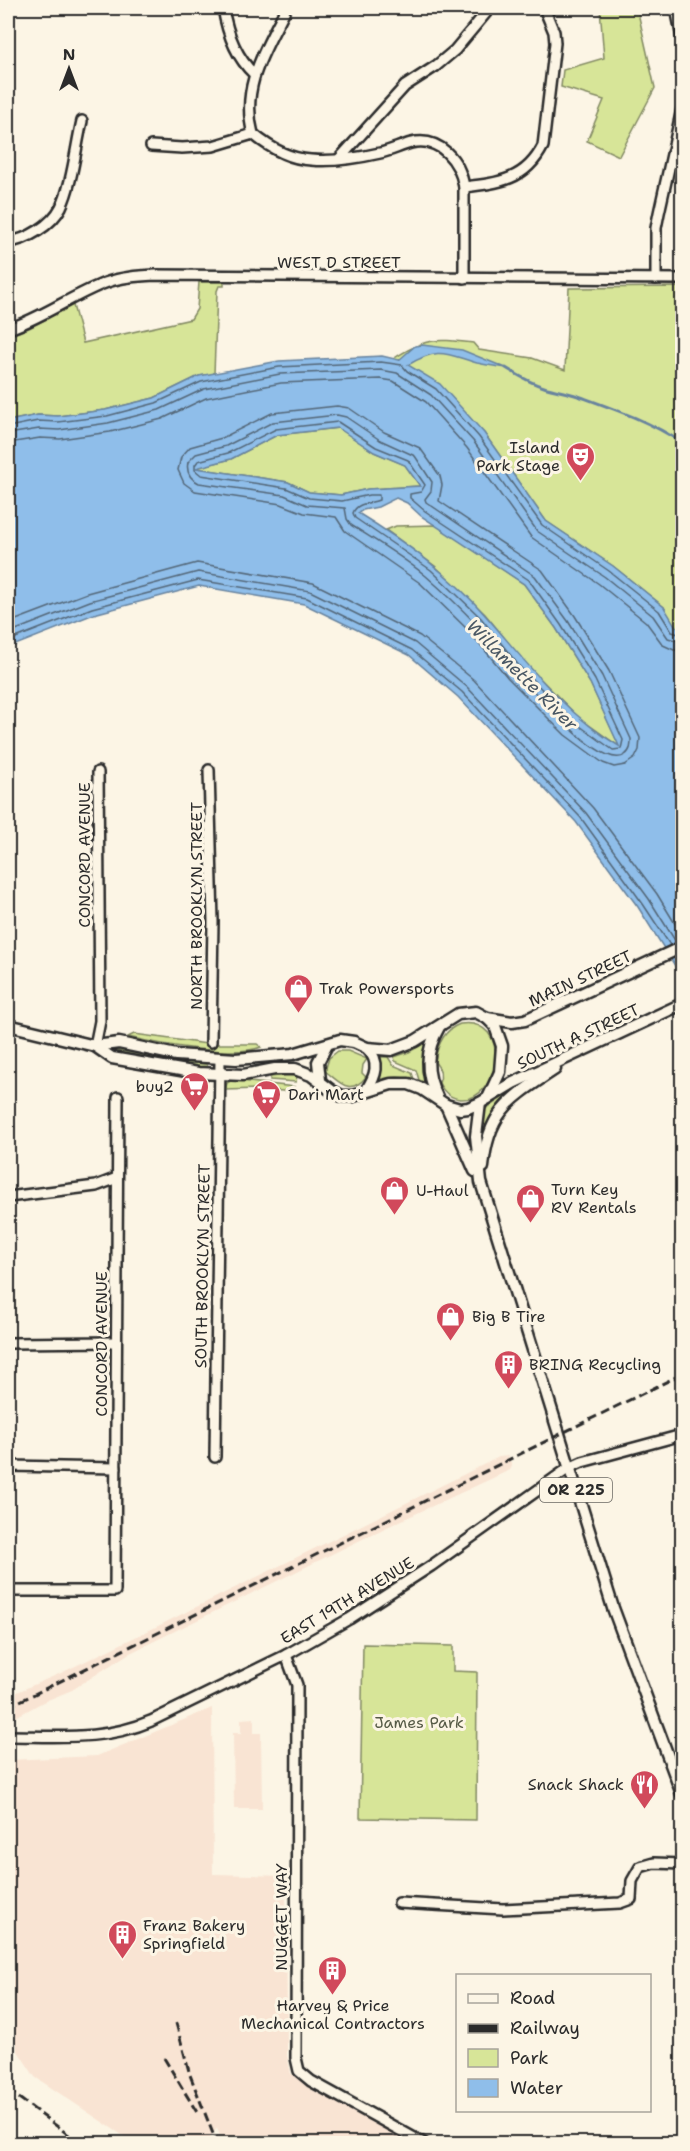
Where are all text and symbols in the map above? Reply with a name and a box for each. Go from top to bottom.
north arrow [39,39,99,99]
text: N [63,44,75,65]
street label: WEST D STREET [277,252,401,273]
place label: Island Park Stage [476,437,560,476]
theatre icon: Island Park Stage [565,440,597,482]
water label: Willamette River [461,614,583,736]
street label: CONCORD AVENUE [74,782,95,928]
street label: NORTH BROOKLYN STREET [186,802,207,1010]
street label: MAIN STREET [525,945,635,1012]
shop icon: Trak Powersports [282,972,314,1014]
place label: Trak Powersports [319,978,454,999]
street label: SOUTH A STREET [514,999,643,1074]
supermarket icon: buy2 [179,1070,211,1112]
place label: buy2 [136,1076,174,1097]
supermarket icon: Dari Mart [251,1078,283,1120]
place label: Dari Mart [288,1084,364,1105]
street label: SOUTH BROOKLYN STREET [190,1164,215,1368]
shop icon: U-Haul [379,1174,411,1216]
place label: Turn Key RV Rentals [551,1179,637,1218]
place label: U-Haul [416,1180,469,1201]
shop icon: Turn Key RV Rentals [514,1182,546,1224]
street label: CONCORD AVENUE [91,1271,112,1417]
shop icon: Big B Tire [435,1300,467,1342]
place label: Big B Tire [472,1306,546,1327]
building icon: BRING Recycling [492,1348,524,1390]
place label: BRING Recycling [529,1354,661,1375]
road number: OR 225 [540,1478,612,1502]
street label: EAST 19TH AVENUE [277,1552,418,1649]
park label: James Park [374,1712,464,1733]
restaurant icon: Snack Shack [629,1768,661,1810]
place label: Snack Shack [528,1774,624,1795]
street label: NUGGET WAY [271,1863,292,1971]
place label: Franz Bakery Springfield [143,1915,245,1954]
building icon: Franz Bakery Springfield [106,1918,138,1960]
building icon: Harvey & Price Mechanical Contractors [317,1954,349,1996]
legend [456,1974,651,2112]
text: Road [510,1986,555,2010]
place label: Harvey & Price Mechanical Contractors [241,1995,425,2034]
text: Railway [510,2016,580,2040]
text: Park [510,2046,549,2070]
text: Water [510,2076,563,2100]

